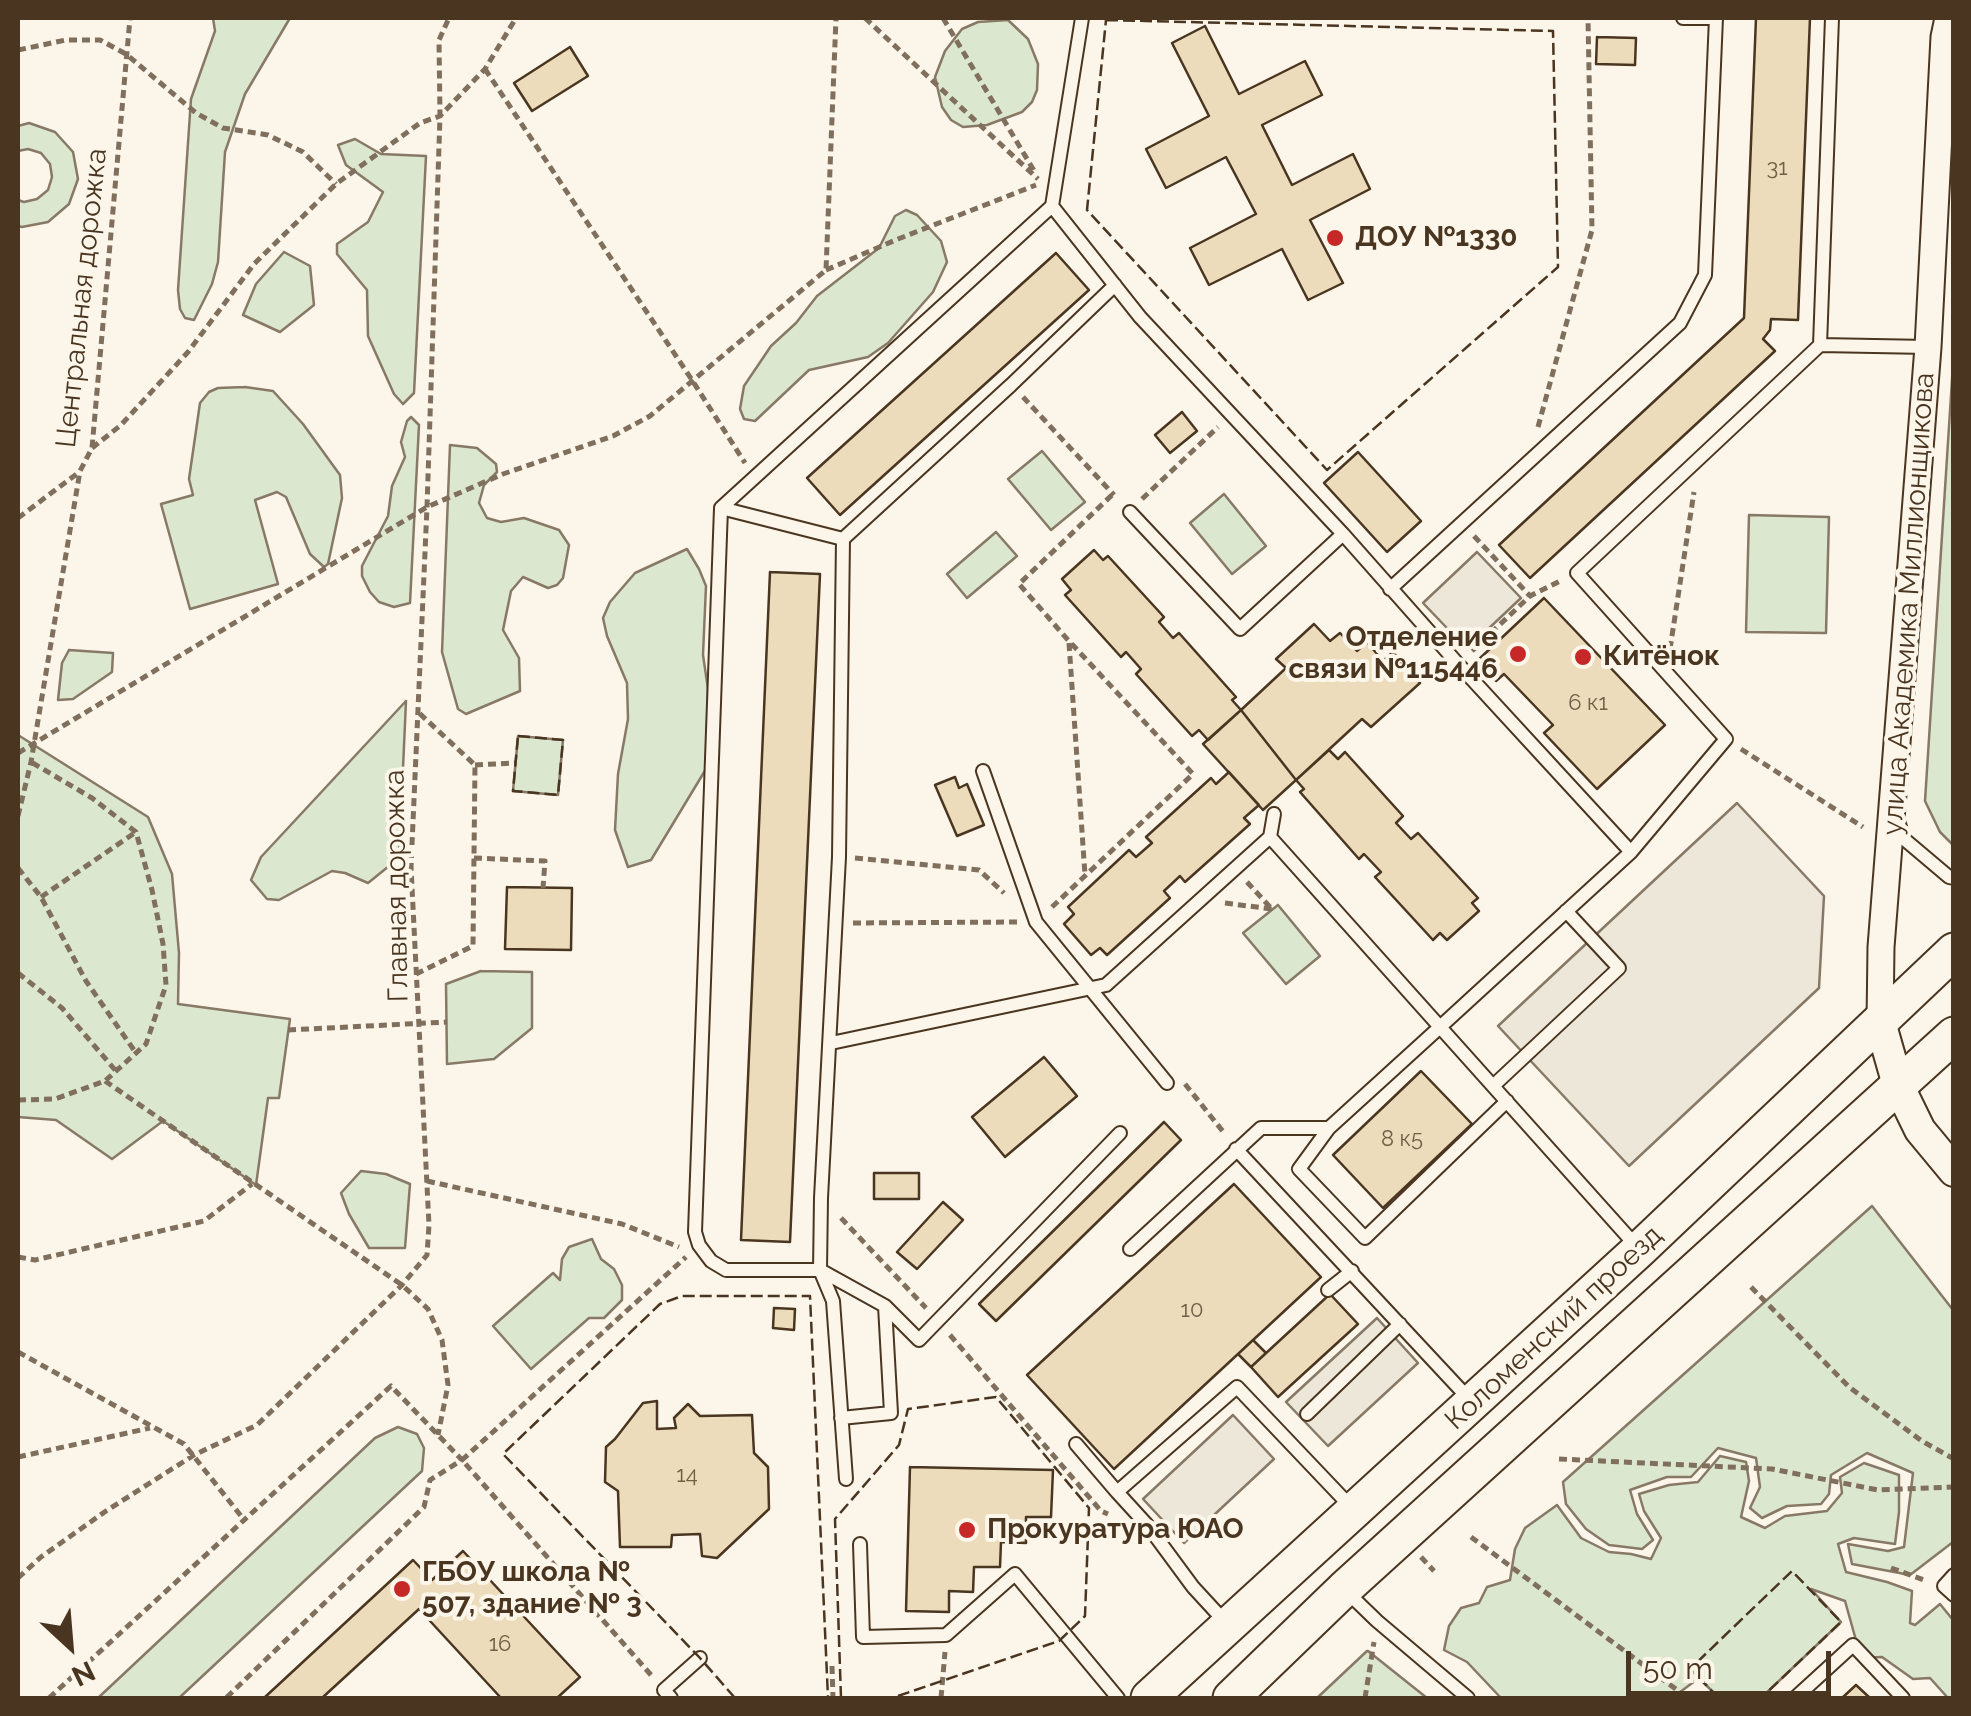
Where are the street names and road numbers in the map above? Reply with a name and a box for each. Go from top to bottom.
street label: Центральная дорожка [50,147,114,449]
street label: улица Академика Миллионщикова [1876,371,1942,837]
street label: Главная дорожка [378,769,416,1003]
street label: Коломенский проезд [1439,1219,1669,1437]

